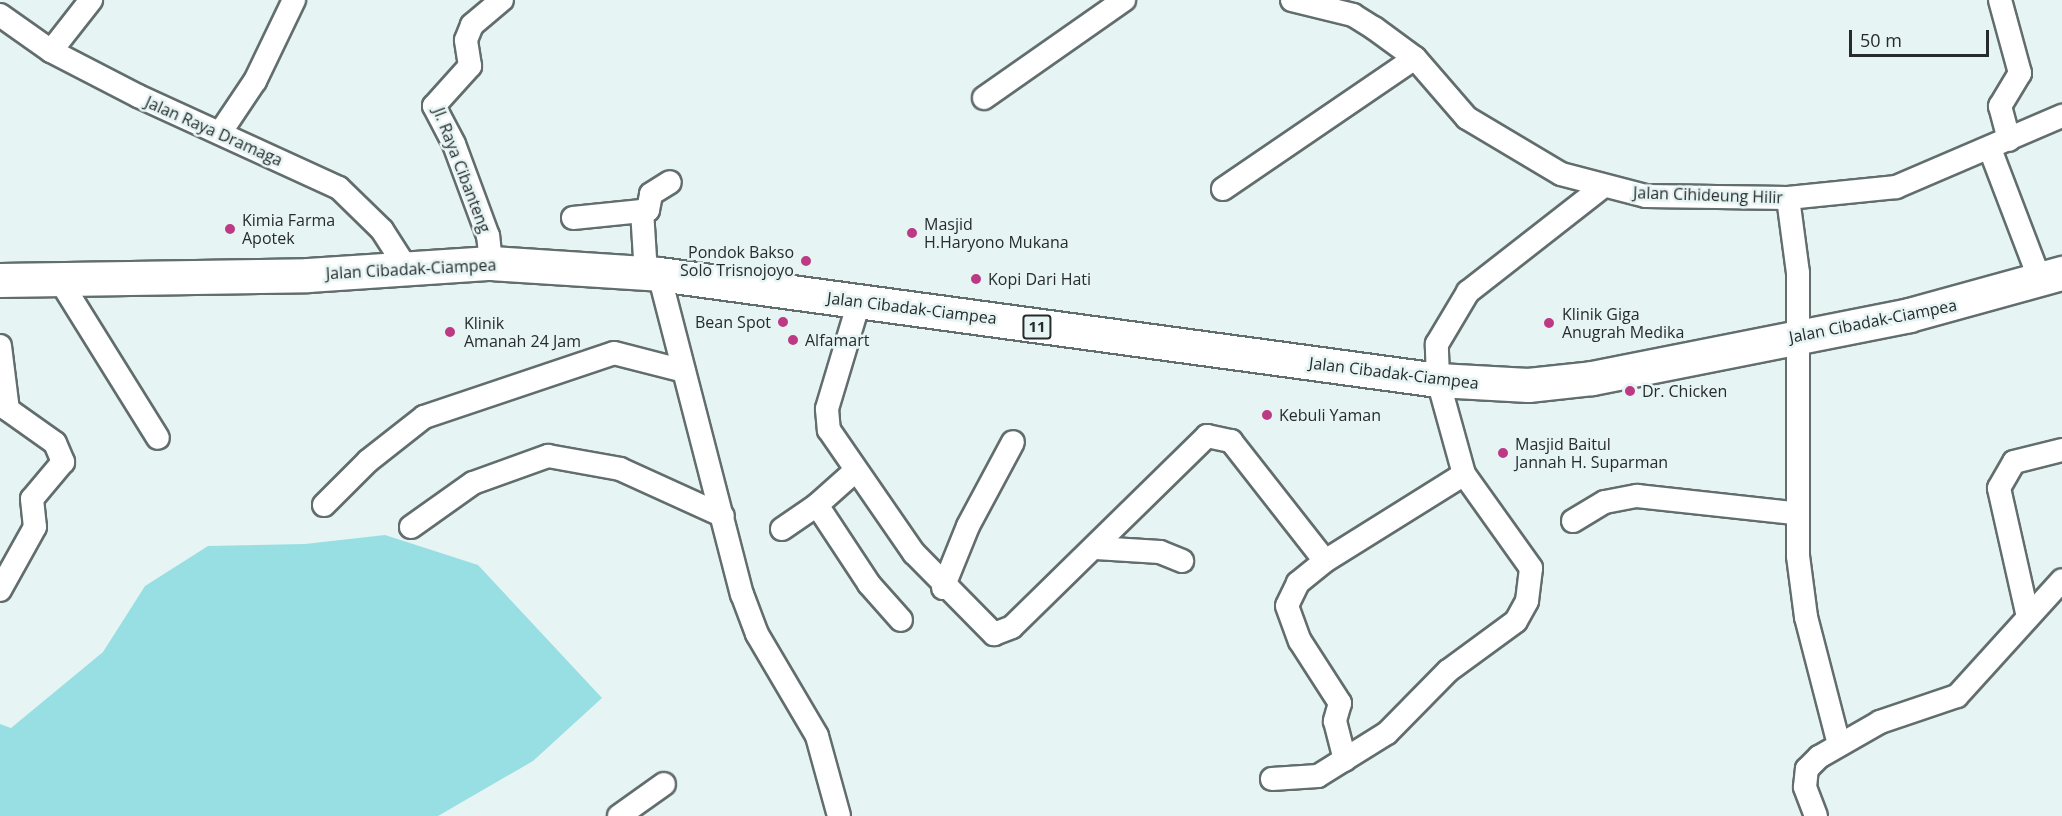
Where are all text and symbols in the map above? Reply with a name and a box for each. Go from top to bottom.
scale bar [1852,18,1992,56]
text: 50 m [1860,28,1902,52]
street label: Jalan Raya Dramaga [142,92,286,170]
street label: Jl. Raya Cibanteng [429,105,495,235]
street label: Jalan Cihideung Hilir [1633,183,1783,207]
place label: Kimia Farma Apotek [242,210,335,248]
place label: Masjid H.Haryono Mukana [924,214,1069,252]
marker: Kimia Farma Apotek [223,222,237,236]
marker: Masjid H.Haryono Mukana [905,226,919,240]
place label: Pondok Bakso Solo Trisnojoyo [680,242,794,280]
marker: Pondok Bakso Solo Trisnojoyo [799,254,813,268]
street label: Jalan Cibadak-Ciampea [325,255,497,283]
place label: Kopi Dari Hati [988,269,1091,289]
marker: Kopi Dari Hati [969,272,983,286]
street label: Jalan Cibadak-Ciampea [826,288,998,328]
street label: Jalan Cibadak-Ciampea [1787,295,1959,347]
place label: Klinik Giga Anugrah Medika [1562,304,1684,342]
place label: Bean Spot [695,312,771,332]
place label: Klinik Amanah 24 Jam [464,313,581,351]
marker: Klinik Giga Anugrah Medika [1540,314,1558,332]
marker: Bean Spot [776,315,790,329]
road number: 11 [1022,315,1052,339]
marker: Klinik Amanah 24 Jam [441,323,459,341]
place label: Alfamart [805,330,869,350]
marker: Alfamart [786,333,800,347]
street label: Jalan Cibadak-Ciampea [1308,353,1480,393]
place label: Dr. Chicken [1642,381,1727,401]
marker: Dr. Chicken [1623,384,1637,398]
place label: Kebuli Yaman [1279,405,1381,425]
marker: Kebuli Yaman [1260,408,1274,422]
place label: Masjid Baitul Jannah H. Suparman [1515,434,1668,472]
marker: Masjid Baitul Jannah H. Suparman [1496,446,1510,460]

